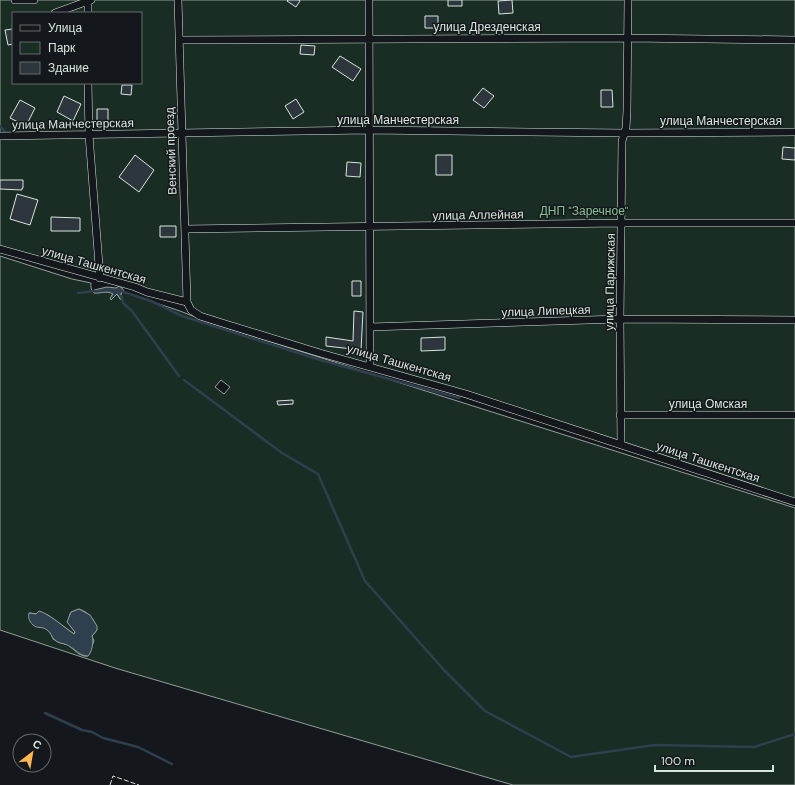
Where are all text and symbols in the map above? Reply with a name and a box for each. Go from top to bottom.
legend [12,12,142,84]
street label: улица Дрезденская [433,19,541,35]
text: Улица [48,20,82,36]
text: Парк [48,40,76,56]
text: Здание [48,60,89,76]
street label: Венский проезд [161,107,181,195]
street label: улица Манчестерская [337,112,459,128]
street label: улица Манчестерская [660,113,782,129]
street label: улица Манчестерская [12,115,134,133]
park label: ДНП "Заречное" [540,203,629,219]
street label: улица Аллейная [432,206,524,224]
street label: улица Парижская [601,233,619,331]
street label: улица Ташкентская [40,242,148,288]
street label: улица Липецкая [501,301,591,321]
street label: улица Ташкентская [345,340,453,386]
street label: улица Омская [669,396,747,412]
street label: улица Ташкентская [654,438,762,486]
north arrow [12,733,52,773]
text: С [30,736,44,753]
scale bar [655,747,773,773]
text: 100 m [661,753,695,769]

